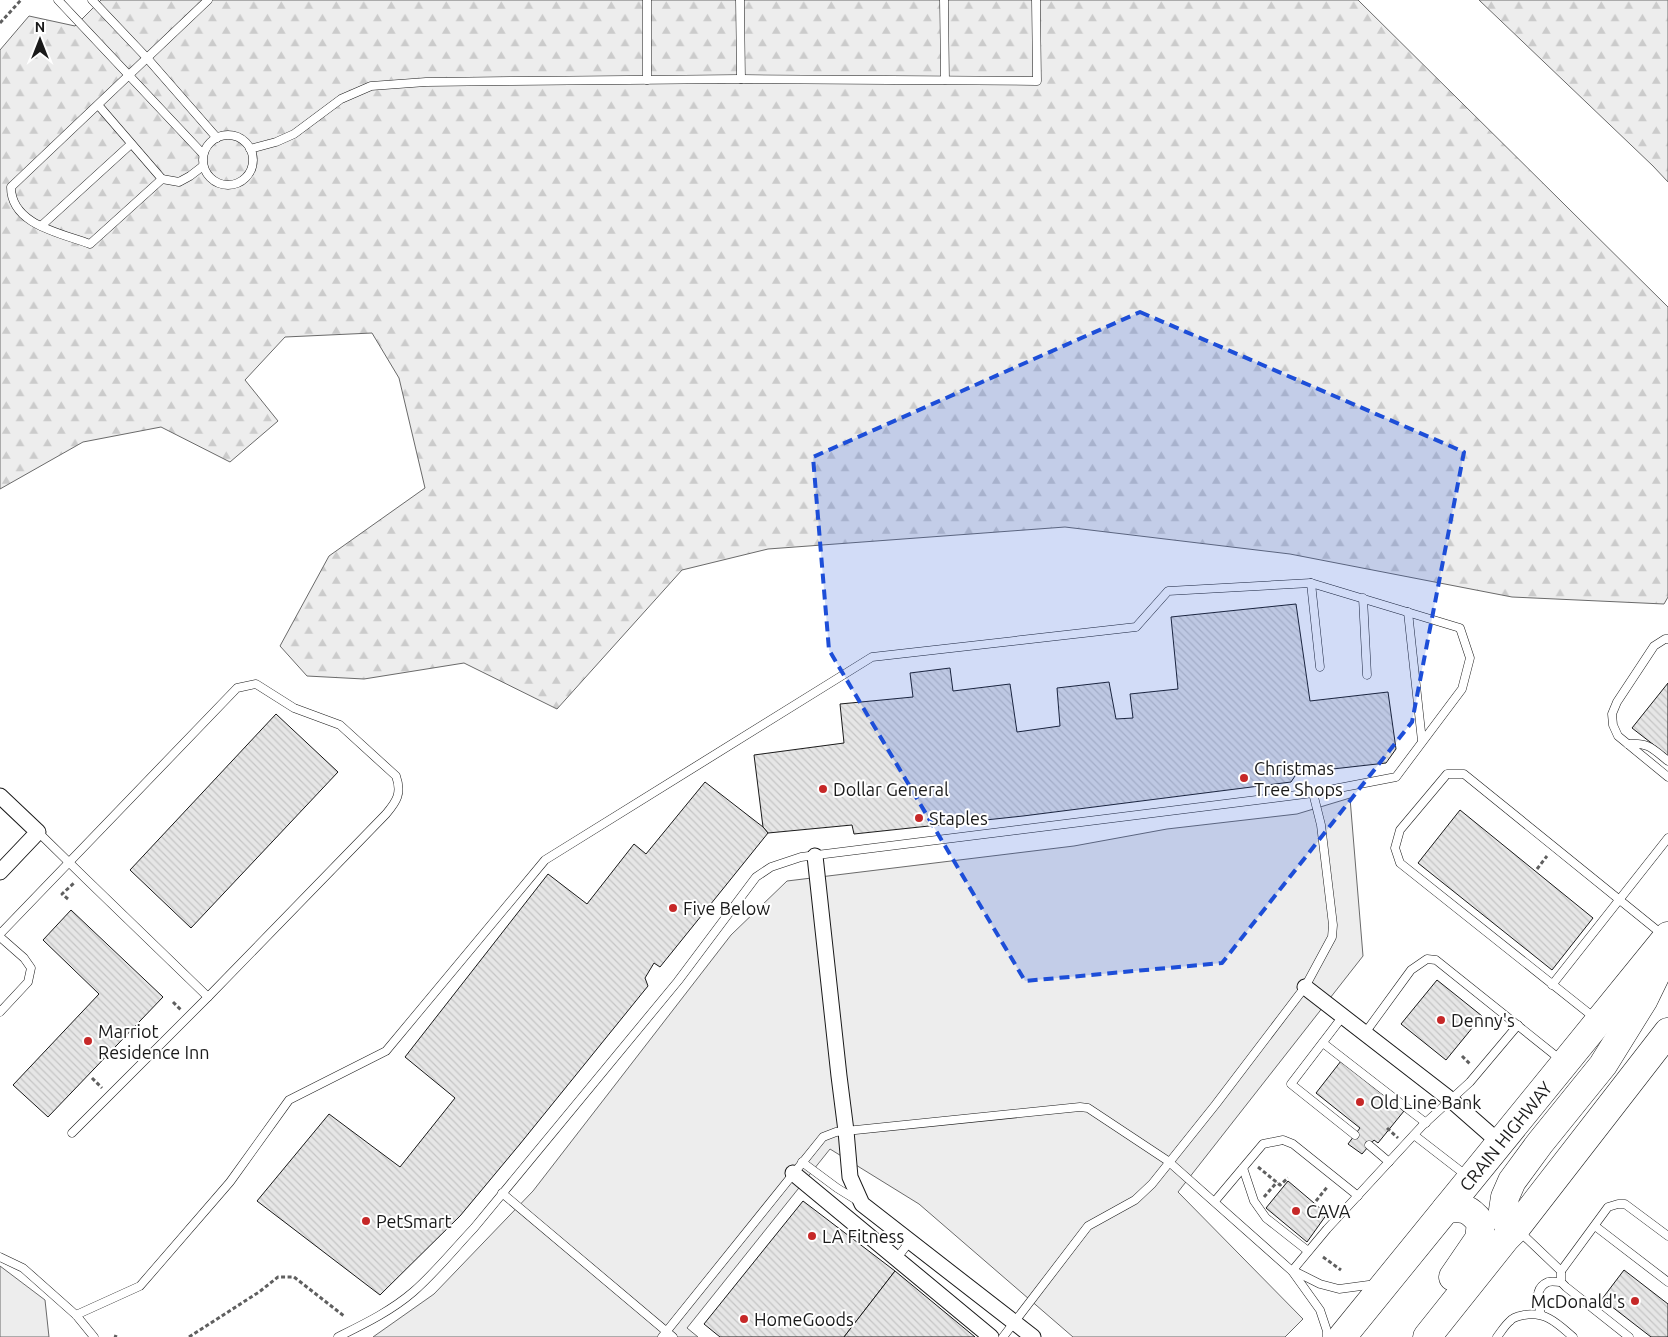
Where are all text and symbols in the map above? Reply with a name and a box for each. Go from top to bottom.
north arrow [15,15,65,65]
text: N [35,19,45,35]
place label: Christmas Tree Shops [1254,758,1343,799]
marker: Christmas Tree Shops [1238,772,1250,784]
place label: Dollar General [833,779,949,799]
marker: Dollar General [817,783,829,795]
place label: Staples [929,808,988,828]
marker: Staples [913,812,925,824]
place label: Five Below [683,898,770,918]
marker: Five Below [667,902,679,914]
place label: Denny's [1451,1010,1515,1030]
marker: Denny's [1435,1014,1447,1026]
place label: Marriot Residence Inn [98,1021,210,1062]
marker: Marriot Residence Inn [82,1035,94,1047]
street label: CRAIN HIGHWAY [1455,1077,1556,1195]
place label: Old Line Bank [1370,1092,1481,1112]
marker: Old Line Bank [1354,1096,1366,1108]
place label: CAVA [1306,1201,1351,1221]
marker: CAVA [1290,1205,1302,1217]
place label: PetSmart [376,1211,452,1231]
marker: PetSmart [360,1215,372,1227]
place label: LA Fitness [822,1226,904,1246]
marker: LA Fitness [806,1230,818,1242]
place label: McDonald's [1531,1291,1625,1311]
marker: McDonald's [1629,1295,1641,1307]
place label: HomeGoods [754,1309,854,1329]
marker: HomeGoods [738,1313,750,1325]

